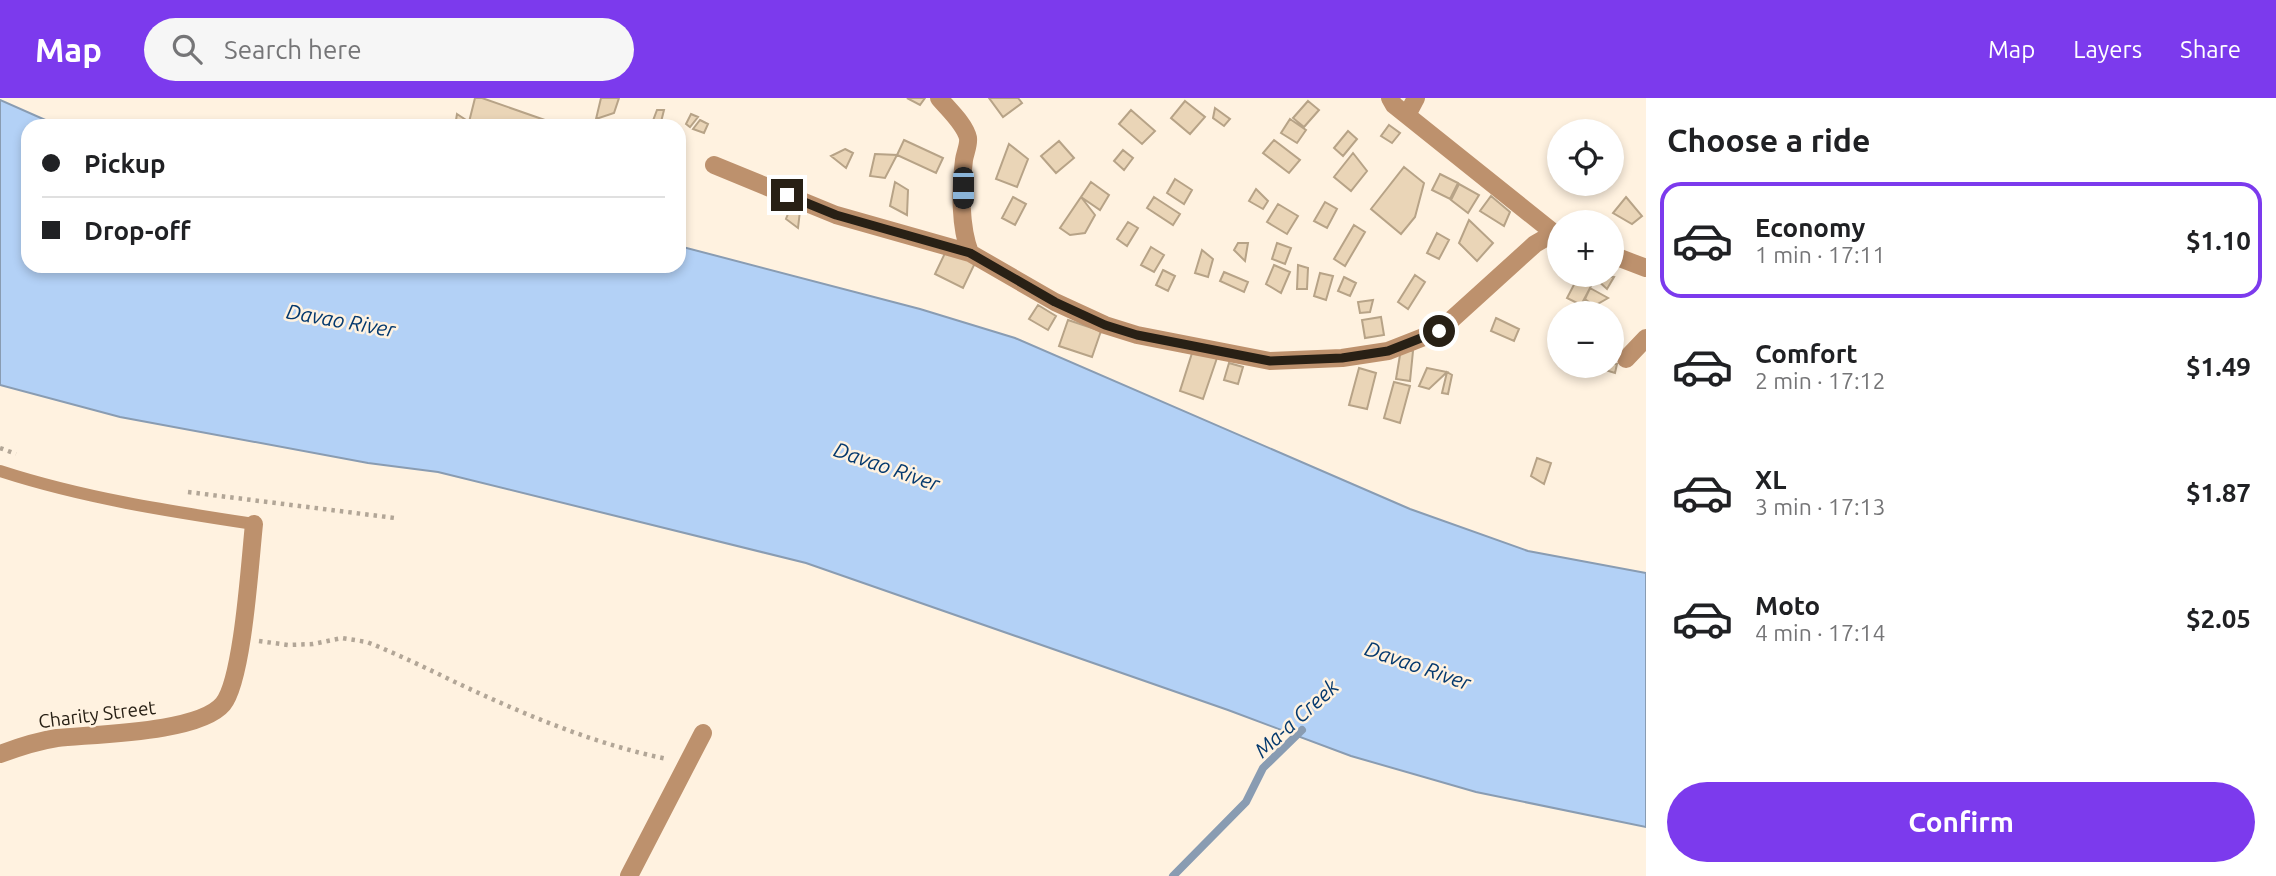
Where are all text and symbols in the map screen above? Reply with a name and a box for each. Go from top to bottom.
search box [144,18,634,81]
icon: search [168,30,206,68]
text: Map [35,31,102,68]
text: Search here [224,35,362,64]
text: Map [1988,36,2035,63]
text: Layers [2073,36,2142,63]
text: Share [2180,36,2241,63]
map controls [1547,119,1624,378]
button: locate [1547,119,1624,196]
text: Choose a ride [1667,122,1870,158]
text: Pickup [84,149,166,178]
car [953,167,974,209]
route end [771,179,803,211]
icon: car [1671,209,1734,272]
button: + [1547,210,1624,287]
text: Economy [1755,213,1865,242]
text: Drop-off [84,216,191,245]
text: $1.10 [2186,226,2251,255]
text: 1 min · 17:11 [1755,242,1886,267]
water label: Davao River [285,299,398,342]
button: − [1547,301,1624,378]
route start [1423,315,1455,347]
icon: car [1671,335,1734,398]
text: Comfort [1755,339,1858,368]
text: $1.49 [2186,352,2251,381]
text: 2 min · 17:12 [1755,368,1886,393]
water label: Davao River [831,437,944,496]
icon: car [1671,461,1734,524]
text: XL [1755,465,1786,494]
text: $1.87 [2186,478,2251,507]
text: 3 min · 17:13 [1755,494,1886,519]
icon: car [1671,587,1734,650]
text: Moto [1755,591,1820,620]
text: $2.05 [2186,604,2251,633]
text: 4 min · 17:14 [1755,620,1886,645]
water label: Davao River [1362,636,1475,695]
water label: Ma-a Creek [1249,674,1343,762]
street label: Charity Street [37,696,157,732]
button: Confirm [1667,782,2255,862]

